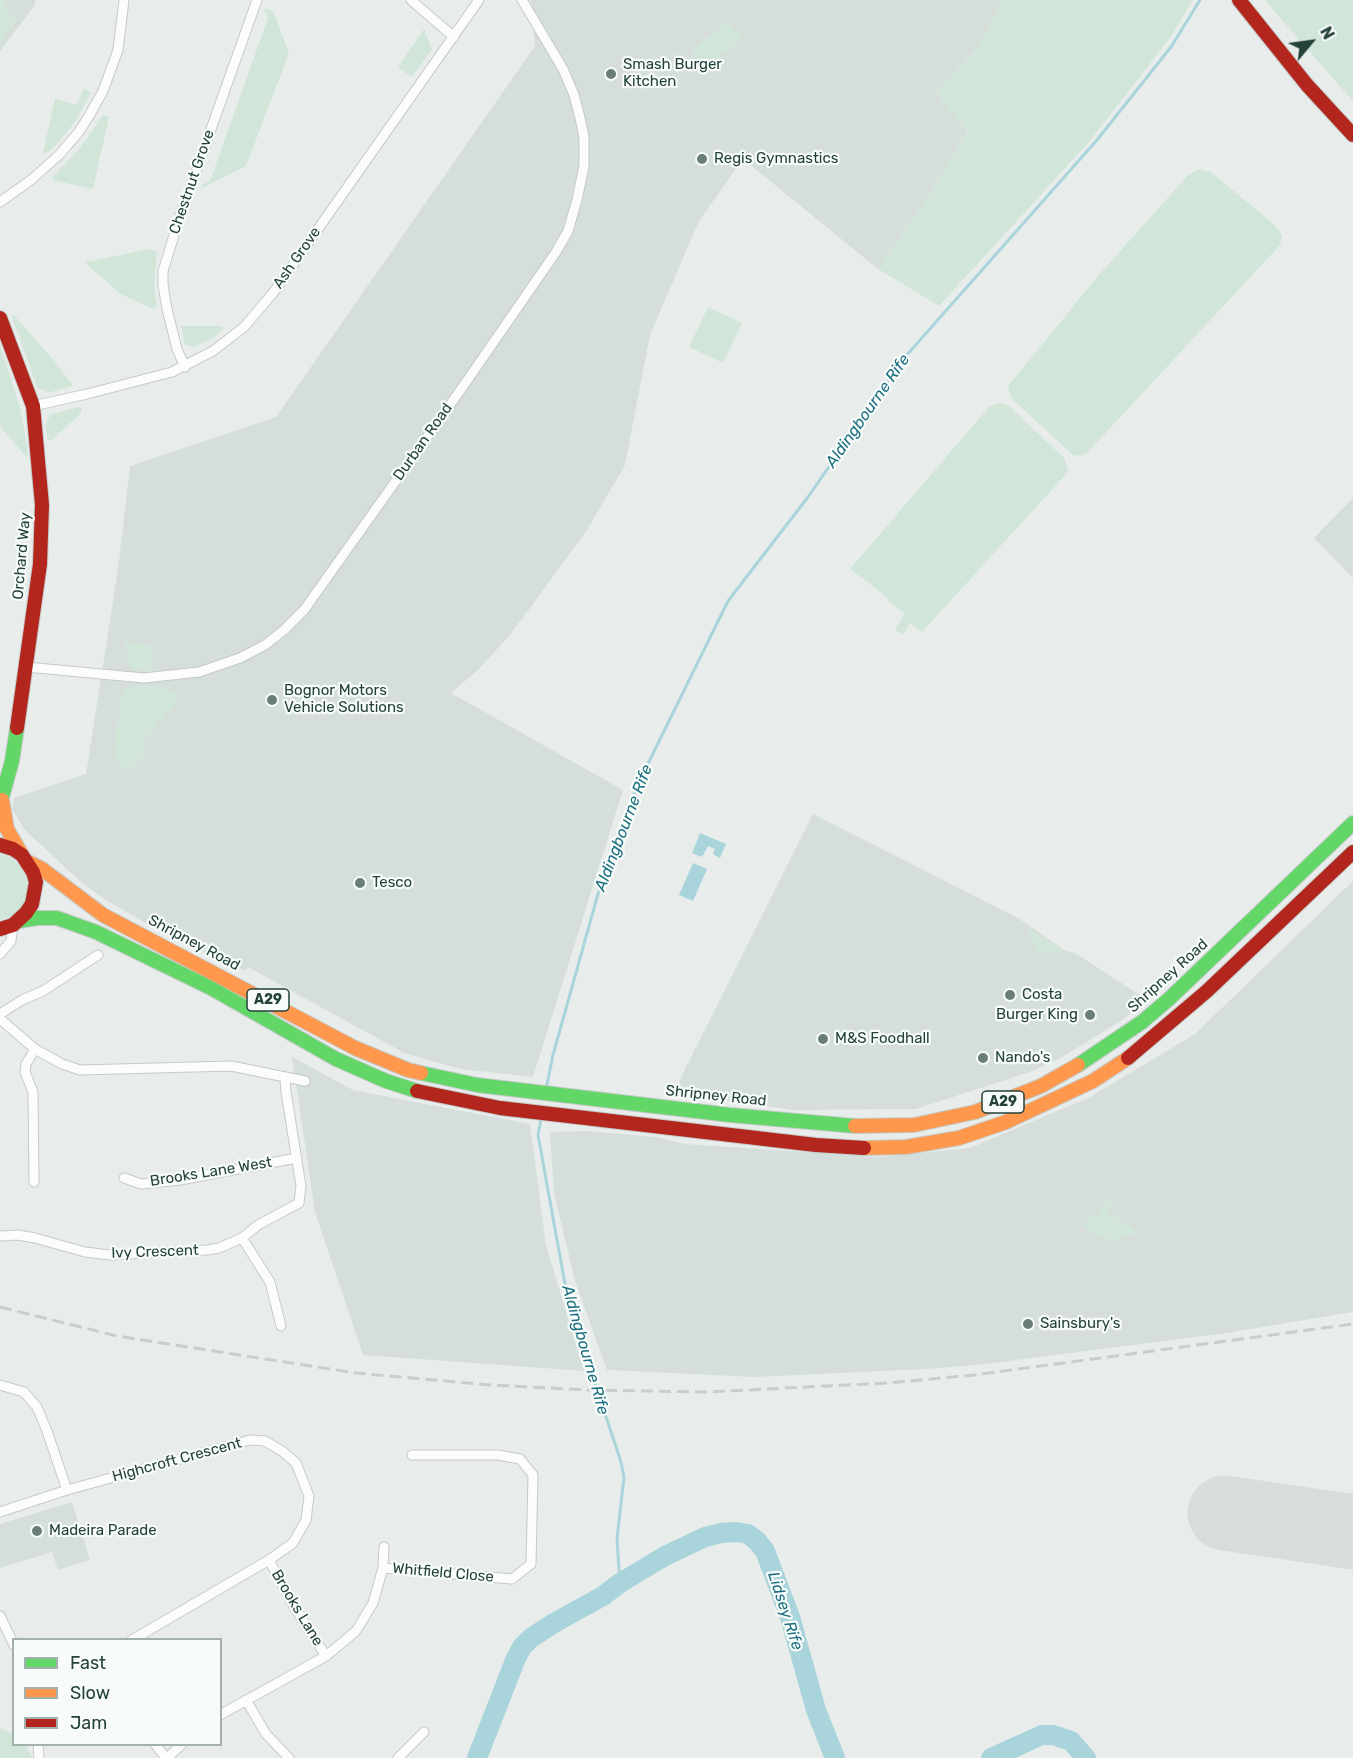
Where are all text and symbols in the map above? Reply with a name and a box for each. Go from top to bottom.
north arrow [1281,12,1341,72]
text: N [1316,23,1338,43]
place label: Smash Burger Kitchen [623,56,722,91]
marker: Smash Burger Kitchen [604,67,618,81]
street label: Chestnut Grove [166,127,218,237]
place label: Regis Gymnastics [714,150,838,168]
marker: Regis Gymnastics [695,152,709,166]
street label: Ash Grove [269,224,325,292]
water label: Aldingbourne Rife [822,351,914,471]
street label: Durban Road [390,400,456,484]
street label: Orchard Way [9,512,35,600]
place label: Bognor Motors Vehicle Solutions [284,682,404,717]
marker: Bognor Motors Vehicle Solutions [265,693,279,707]
water label: Aldingbourne Rife [591,762,657,894]
place label: Tesco [372,874,412,892]
marker: Tesco [353,876,367,890]
street label: Shripney Road [145,911,243,975]
street label: Shripney Road [1124,935,1212,1017]
place label: Costa [1022,986,1062,1004]
marker: Costa [1003,988,1017,1002]
road number: A29 [247,989,289,1011]
place label: Burger King [996,1006,1078,1024]
marker: Burger King [1083,1008,1097,1022]
place label: M&S Foodhall [835,1030,930,1048]
marker: M&S Foodhall [816,1032,830,1046]
place label: Nando's [995,1049,1050,1067]
marker: Nando's [976,1051,990,1065]
street label: Shripney Road [665,1082,767,1110]
road number: A29 [982,1091,1024,1113]
street label: Brooks Lane West [149,1153,273,1191]
street label: Ivy Crescent [111,1241,199,1263]
water label: Aldingbourne Rife [557,1283,613,1417]
place label: Sainsbury's [1040,1315,1121,1333]
marker: Sainsbury's [1021,1317,1035,1331]
street label: Highcroft Crescent [110,1434,244,1486]
place label: Madeira Parade [49,1522,157,1540]
marker: Madeira Parade [30,1524,44,1538]
street label: Whitfield Close [391,1560,495,1586]
street label: Brooks Lane [267,1567,327,1649]
water label: Lidsey Rife [763,1569,807,1653]
legend [12,1638,222,1746]
text: Fast [70,1652,106,1674]
text: Slow [70,1682,110,1704]
text: Jam [70,1712,107,1734]

